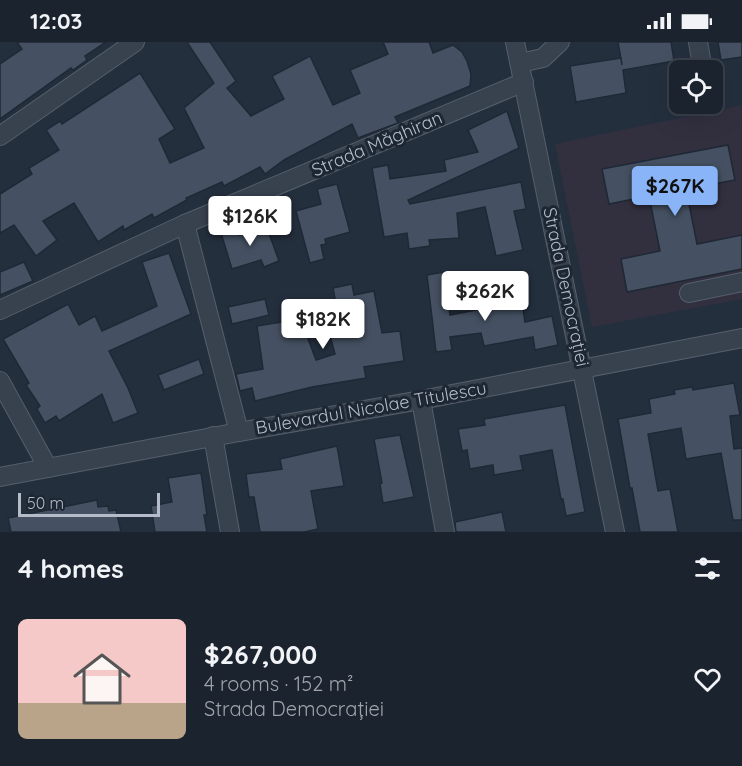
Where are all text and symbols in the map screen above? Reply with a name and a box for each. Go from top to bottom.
text: 12:03 [30,7,82,35]
map controls [669,60,723,114]
button: locate [669,60,723,114]
street label: Strada Măghiran [308,106,446,181]
pin: $267K [633,166,717,217]
text: $267K [646,173,704,198]
pin: $126K [208,196,292,247]
text: $126K [222,203,278,228]
street label: Strada Democrației [538,205,595,369]
pin: $262K [443,271,527,322]
text: $262K [456,278,514,303]
pin: $182K [281,299,365,350]
text: $182K [295,306,351,331]
street label: Bulevardul Nicolae Titulescu [254,376,488,439]
scale bar [18,490,160,518]
text: 50 m [27,493,64,513]
text: 4 homes [18,552,124,585]
icon: filters [691,552,724,585]
text: $267,000 [204,638,317,671]
icon: home [66,643,138,715]
icon: heart [691,663,724,696]
text: 4 rooms · 152 m² [204,671,353,696]
text: Strada Democrației [204,696,384,721]

